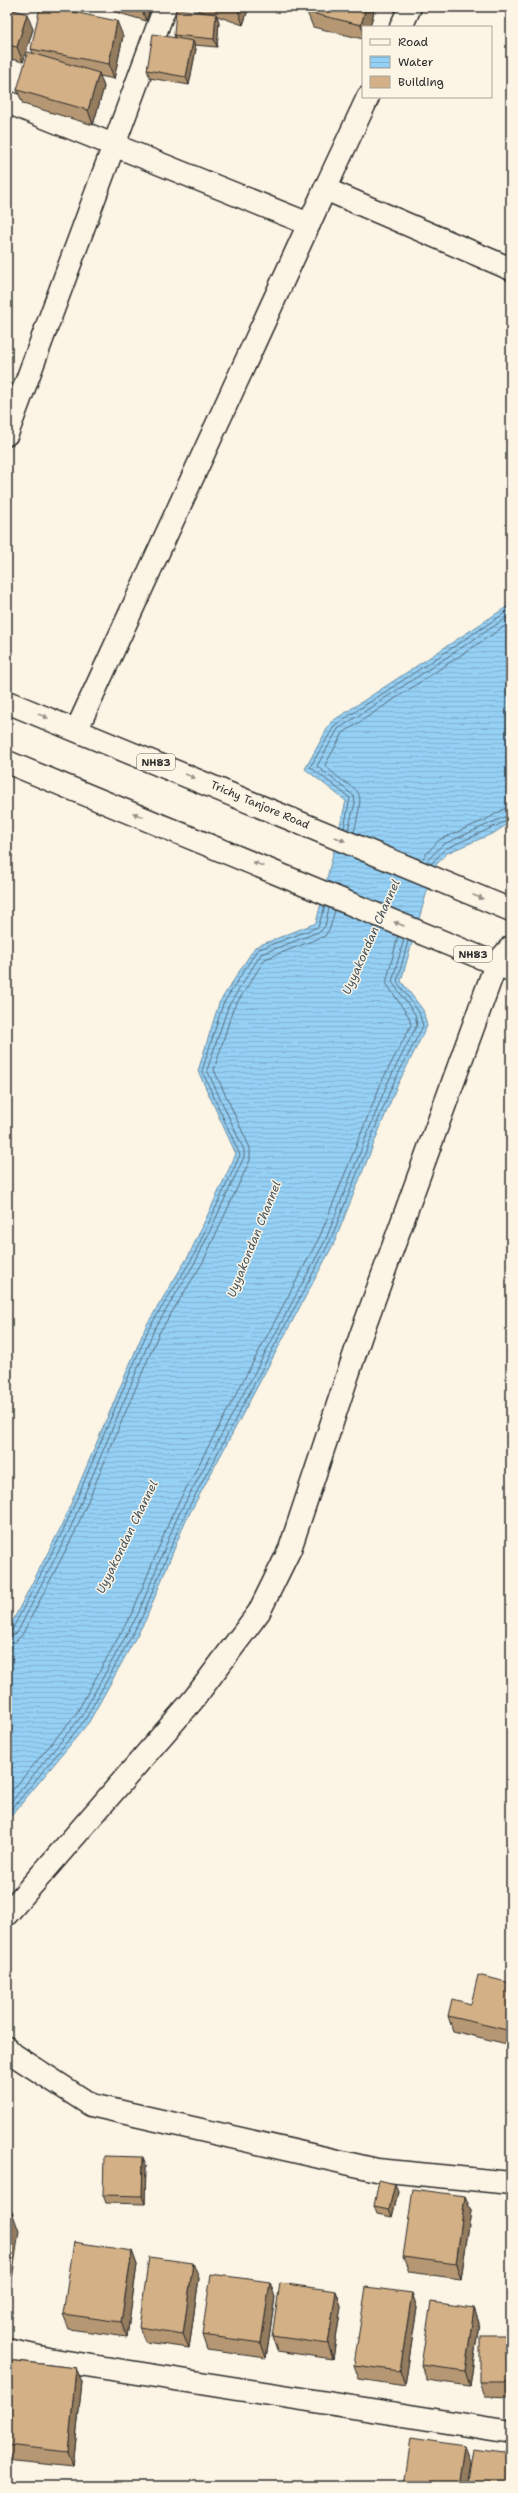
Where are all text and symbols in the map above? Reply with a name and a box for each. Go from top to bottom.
legend [362,26,492,98]
text: Road [398,34,429,50]
text: Water [398,54,434,70]
text: Building [398,74,444,90]
one-way arrow [38,714,50,720]
road number: NH83 [137,754,175,770]
one-way arrow [184,773,195,779]
street label: Trichy Tanjore Road [208,777,312,833]
one-way arrow [131,811,143,817]
one-way arrow [334,836,346,842]
one-way arrow [251,860,263,866]
water label: Uyyakondan Channel [338,877,404,997]
one-way arrow [472,895,484,901]
one-way arrow [392,920,404,926]
road number: NH83 [454,946,492,962]
water label: Uyyakondan Channel [223,1178,285,1300]
water label: Uyyakondan Channel [93,1477,162,1596]

